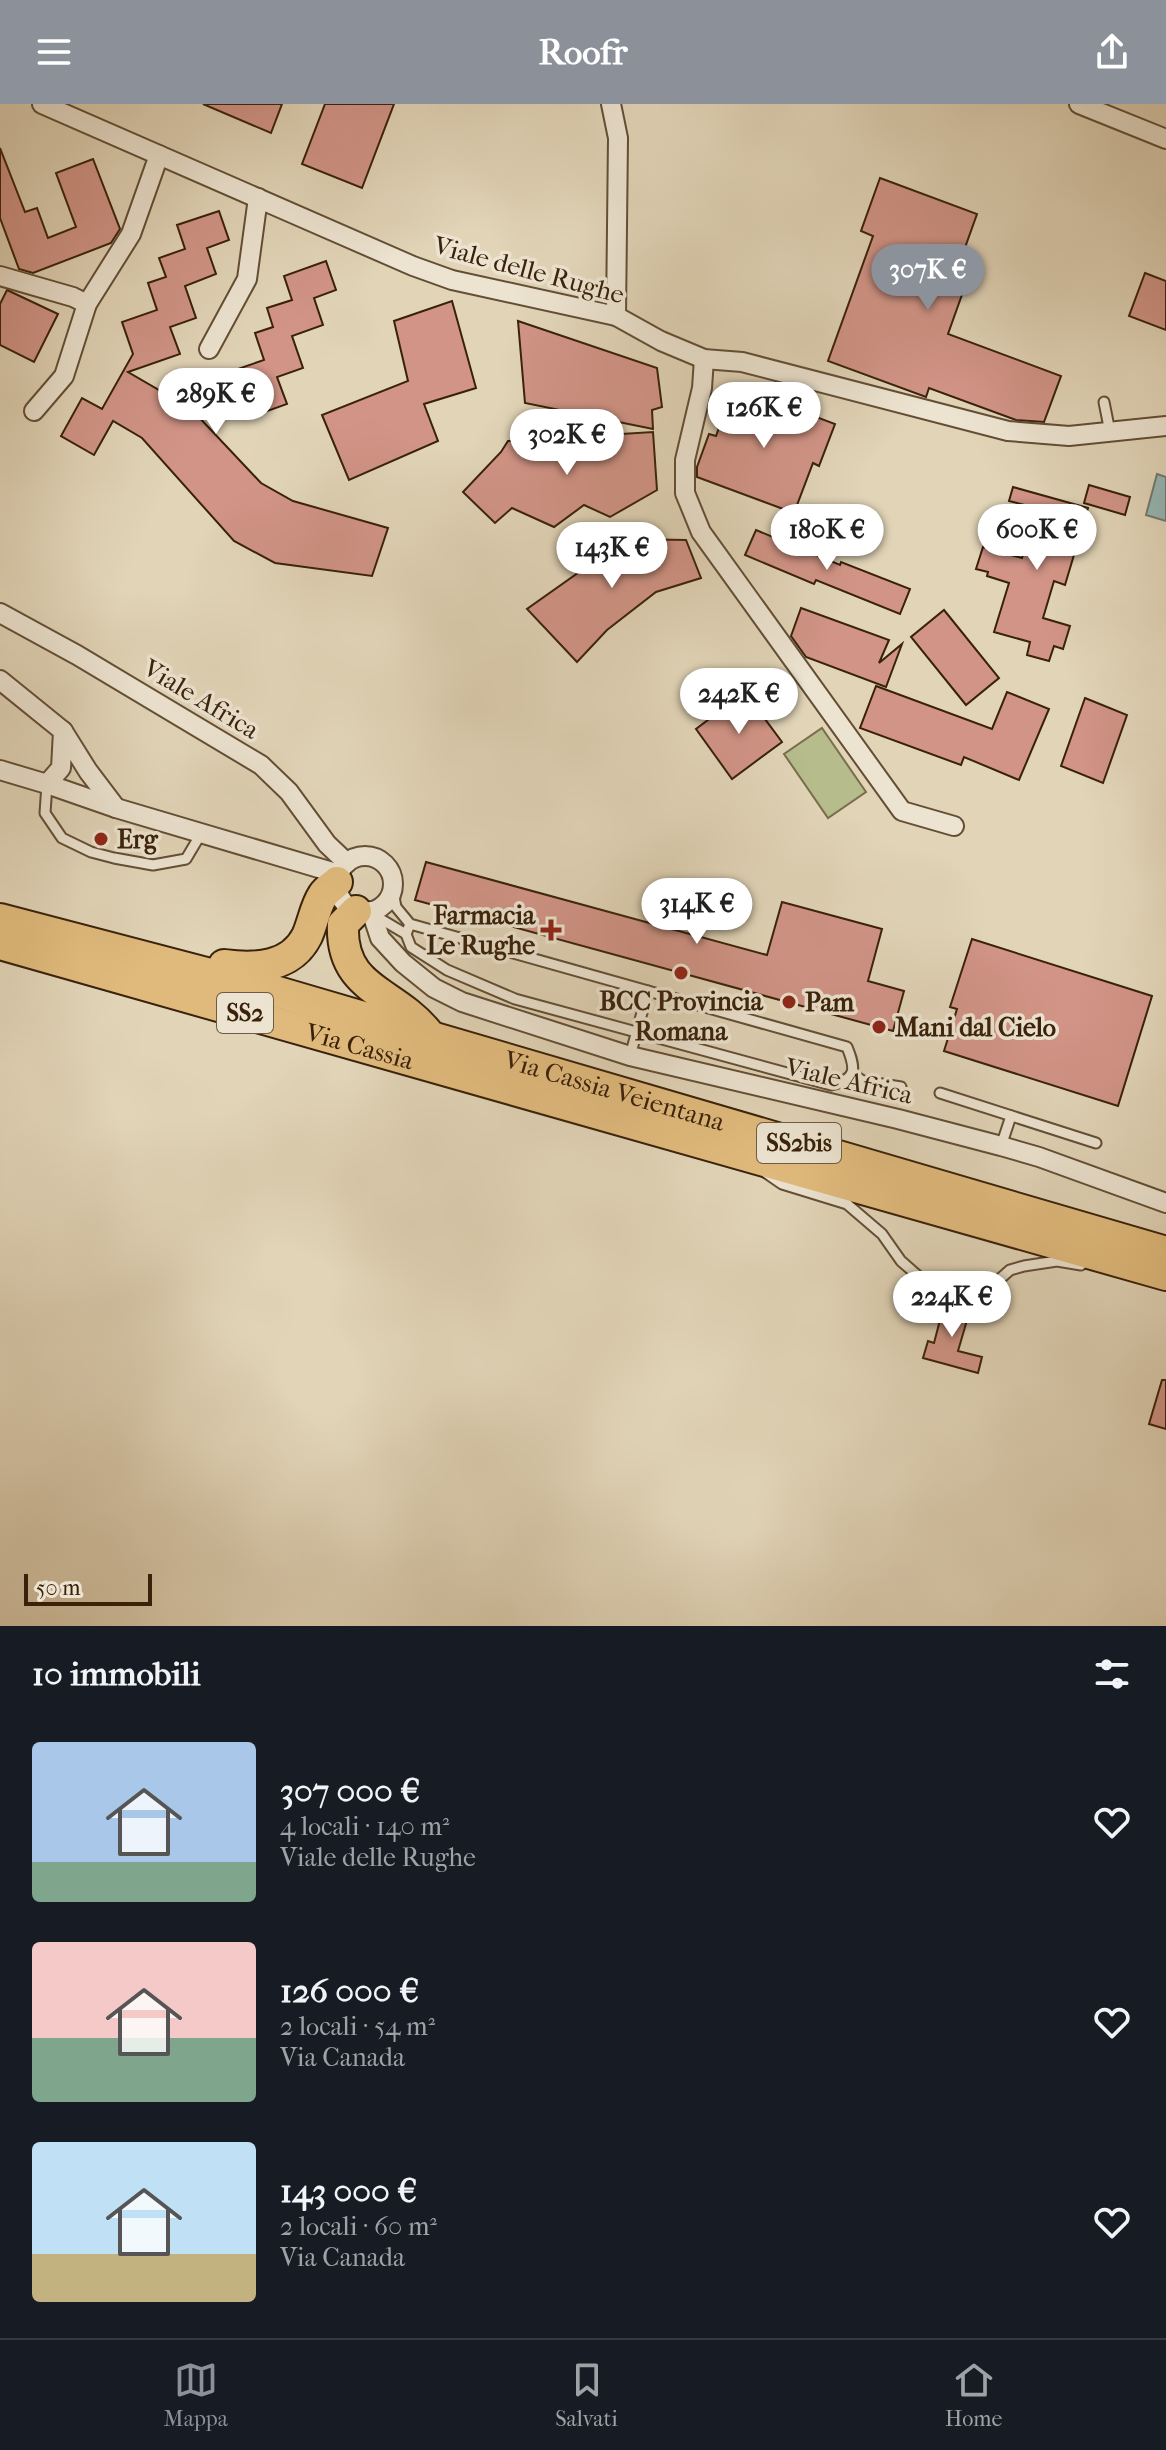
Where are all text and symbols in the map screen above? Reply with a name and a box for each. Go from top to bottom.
icon: menu [32,30,76,74]
icon: share [1090,30,1134,74]
text: Roofr [538,31,628,73]
street label: Viale delle Rughe [429,229,628,310]
pin: 307K € [863,244,993,312]
text: 307K € [889,254,967,285]
pin: 289K € [151,368,281,436]
text: 289K € [176,378,256,409]
pin: 126K € [699,382,829,450]
text: 126K € [726,392,802,423]
pin: 302K € [502,409,632,477]
text: 302K € [528,419,606,450]
pin: 180K € [762,504,892,572]
pin: 600K € [972,504,1102,572]
text: 180K € [789,514,865,545]
text: 600K € [996,514,1078,545]
pin: 143K € [547,522,677,590]
text: 143K € [574,532,650,563]
street label: Viale Africa [137,652,265,746]
pin: 242K € [674,668,804,736]
text: 242K € [698,678,780,709]
place label: Erg [117,824,159,855]
marker: Erg [92,830,110,848]
pin: 314K € [632,878,762,946]
text: 314K € [659,888,735,919]
place label: Farmacia Le Rughe [426,900,536,961]
marker: Farmacia Le Rughe [542,921,560,939]
marker: BCC Provincia Romana [672,964,690,982]
place label: BCC Provincia Romana [599,986,764,1047]
place label: Pam [805,987,854,1018]
road number: SS2 [217,993,273,1033]
marker: Pam [780,993,798,1011]
place label: Mani dal Cielo [895,1012,1056,1043]
street label: Via Cassia [301,1016,418,1076]
marker: Mani dal Cielo [870,1018,888,1036]
street label: Via Cassia Veientana [500,1043,729,1138]
street label: Viale Africa [781,1051,917,1111]
road number: SS2bis [757,1123,841,1163]
pin: 224K € [887,1271,1017,1339]
text: 224K € [911,1281,993,1312]
scale bar [24,1570,152,1606]
text: 50 m [36,1575,81,1601]
icon: filters [1090,1652,1134,1696]
text: 10 immobili [32,1654,201,1694]
text: 307 000 € [280,1771,420,1811]
icon: home [96,1774,192,1870]
icon: heart [1090,1800,1134,1844]
text: 4 locali · 140 m² [280,1811,449,1842]
text: Viale delle Rughe [280,1842,476,1873]
text: 126 000 € [280,1971,419,2011]
icon: home [96,1974,192,2070]
icon: heart [1090,2000,1134,2044]
text: 2 locali · 54 m² [280,2011,435,2042]
text: Via Canada [280,2042,405,2073]
text: 143 000 € [280,2171,417,2211]
icon: home [96,2174,192,2270]
icon: heart [1090,2200,1134,2244]
text: 2 locali · 60 m² [280,2211,437,2242]
text: Via Canada [280,2242,405,2273]
tab: Mappa [164,2358,228,2432]
tab: Salvati [555,2358,618,2432]
tab: Home [945,2358,1002,2432]

